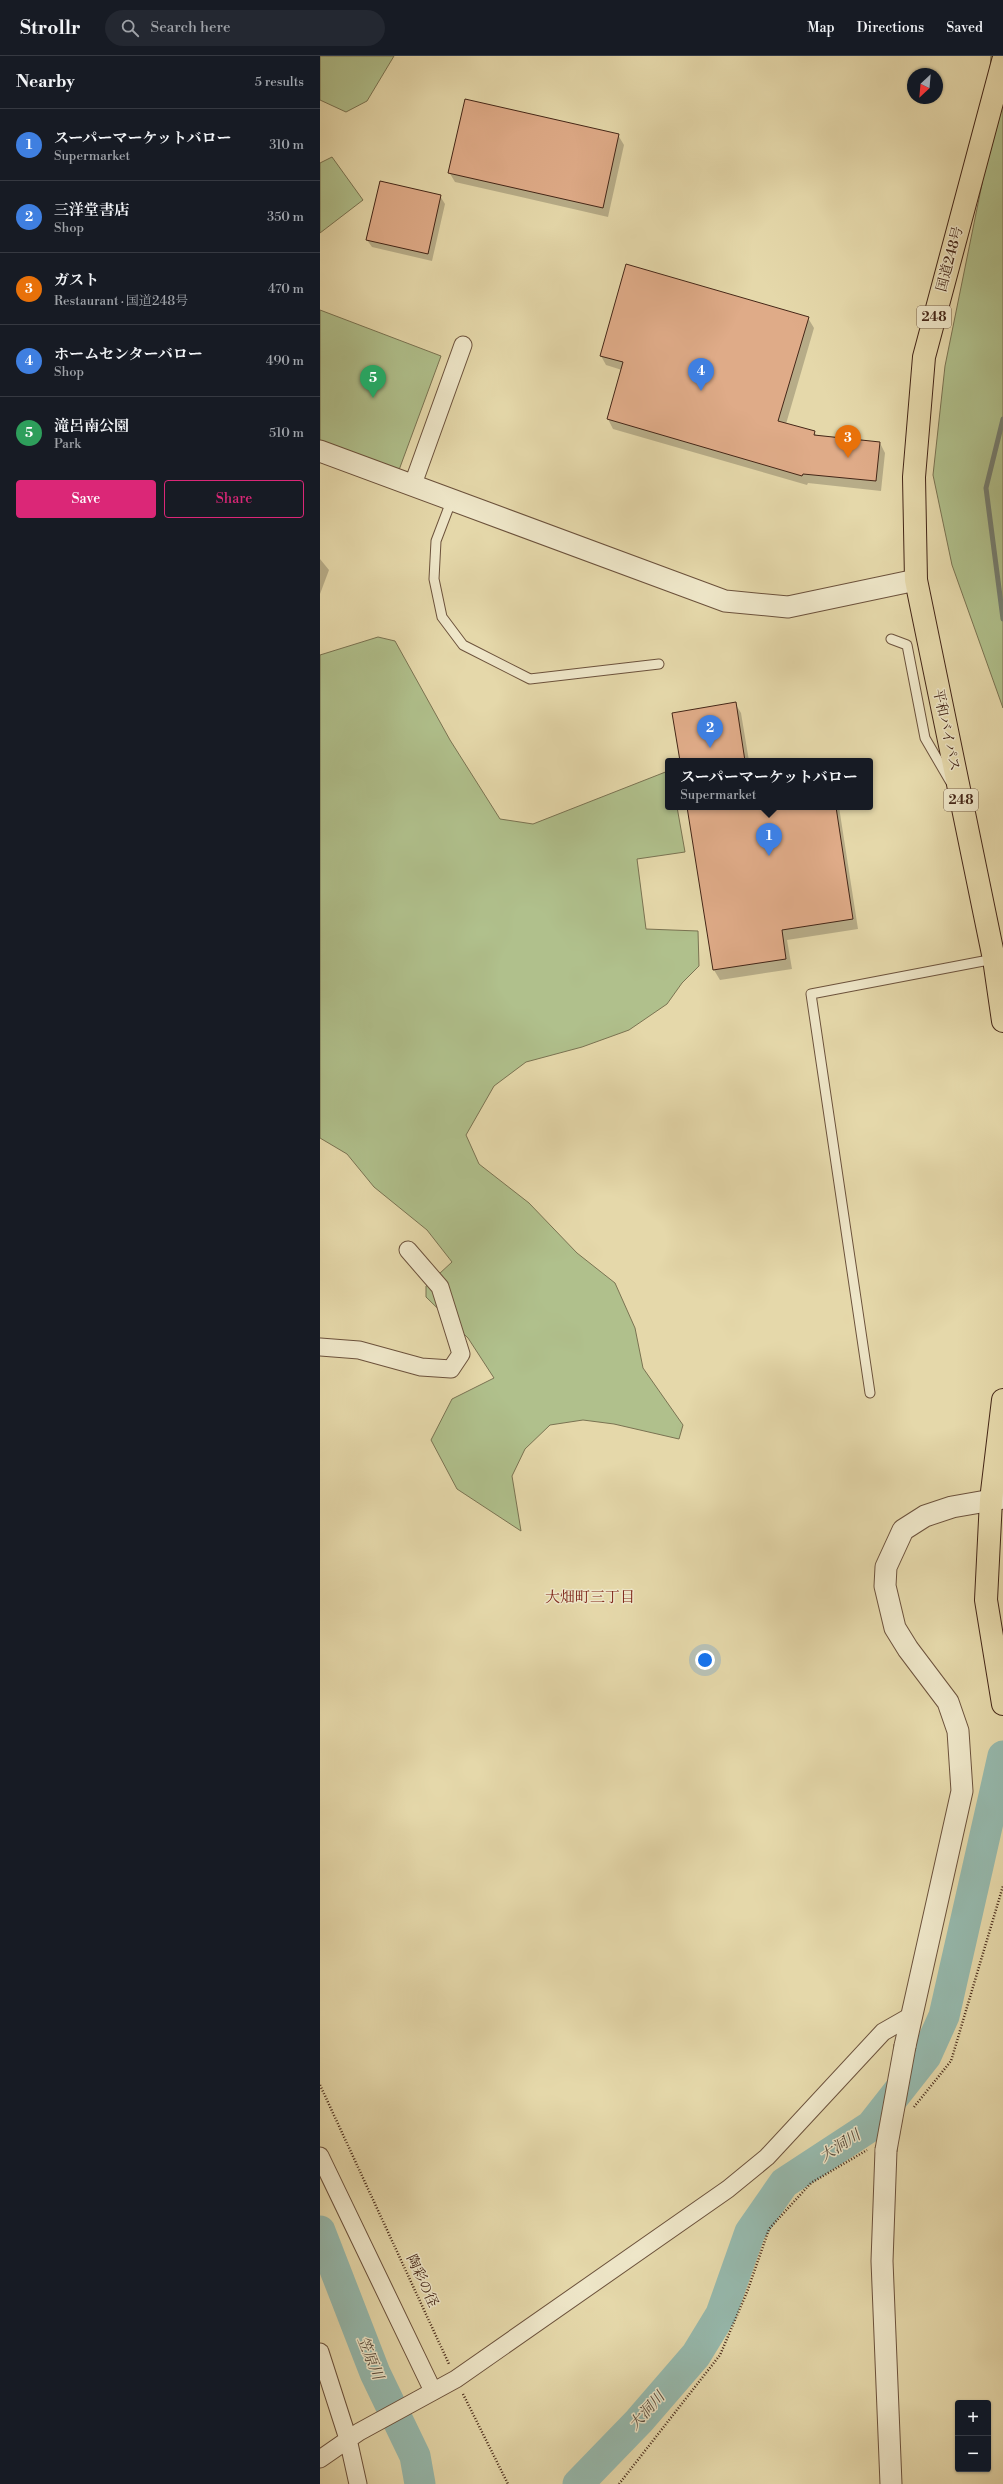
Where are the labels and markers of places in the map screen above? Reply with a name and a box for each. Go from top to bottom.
pin: 4 [688,358,714,391]
pin: 5 [360,365,386,398]
pin: 3 [835,425,861,458]
pin: 2 [697,715,723,748]
pin: 1 [756,823,782,856]

